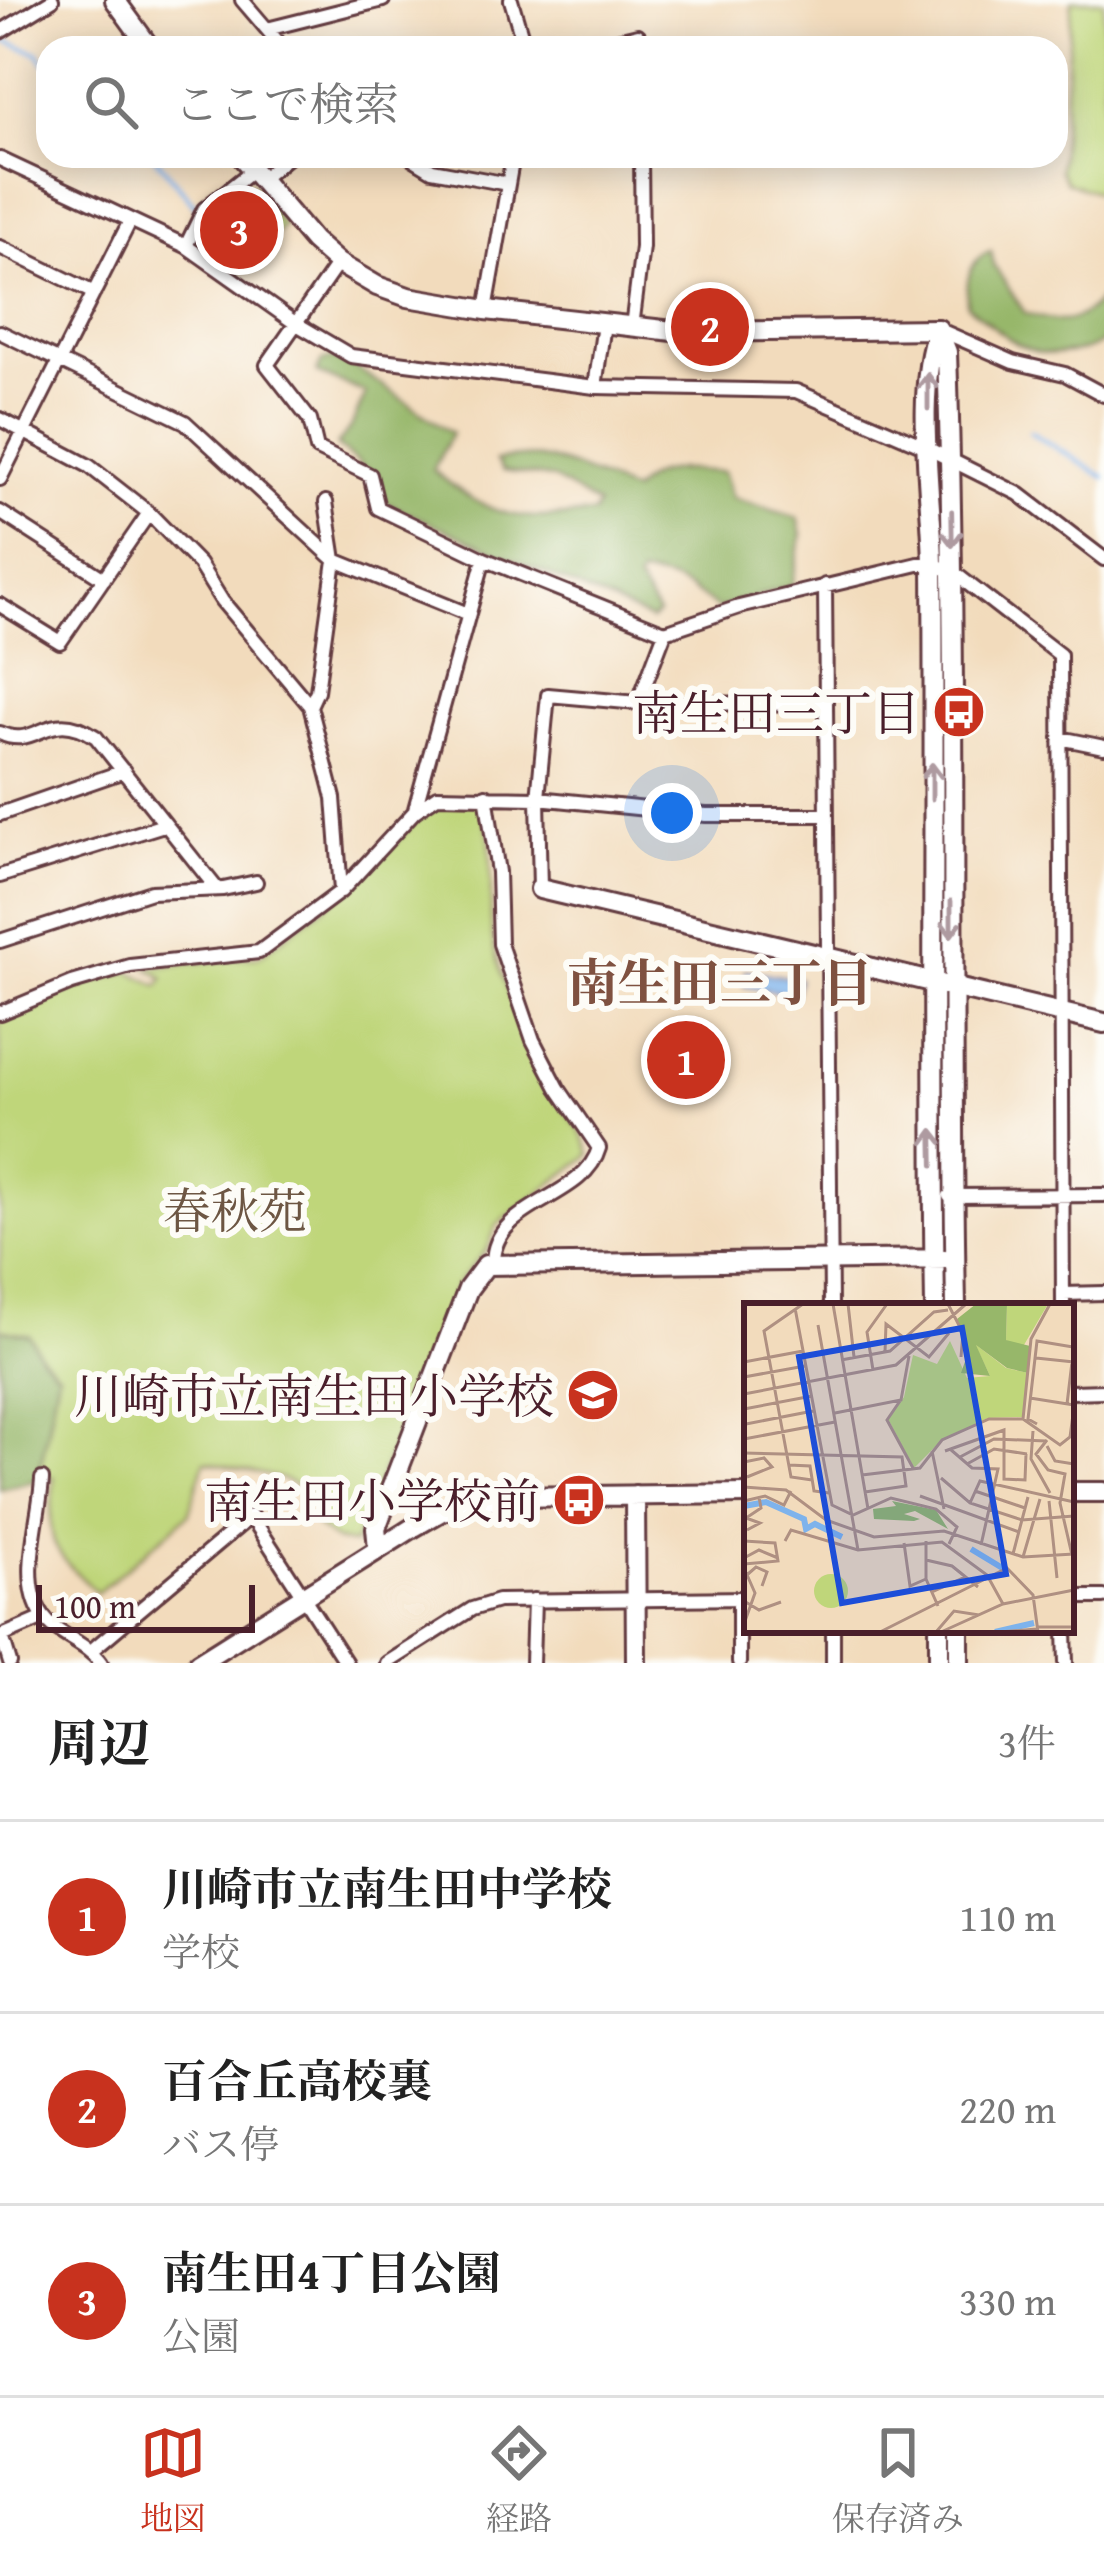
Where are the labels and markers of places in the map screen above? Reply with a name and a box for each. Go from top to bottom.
pin: 3 [200,185,278,275]
pin: 2 [671,282,749,372]
place label: 南生田三丁目 [632,677,920,748]
bus stop icon: 南生田三丁目 [931,684,987,740]
pin: 1 [647,1015,725,1105]
place label: 川崎市立南生田小学校 [74,1360,554,1431]
school or university icon: 川崎市立南生田小学校 [565,1367,621,1423]
place label: 南生田小学校前 [204,1465,540,1536]
bus stop icon: 南生田小学校前 [551,1472,607,1528]

